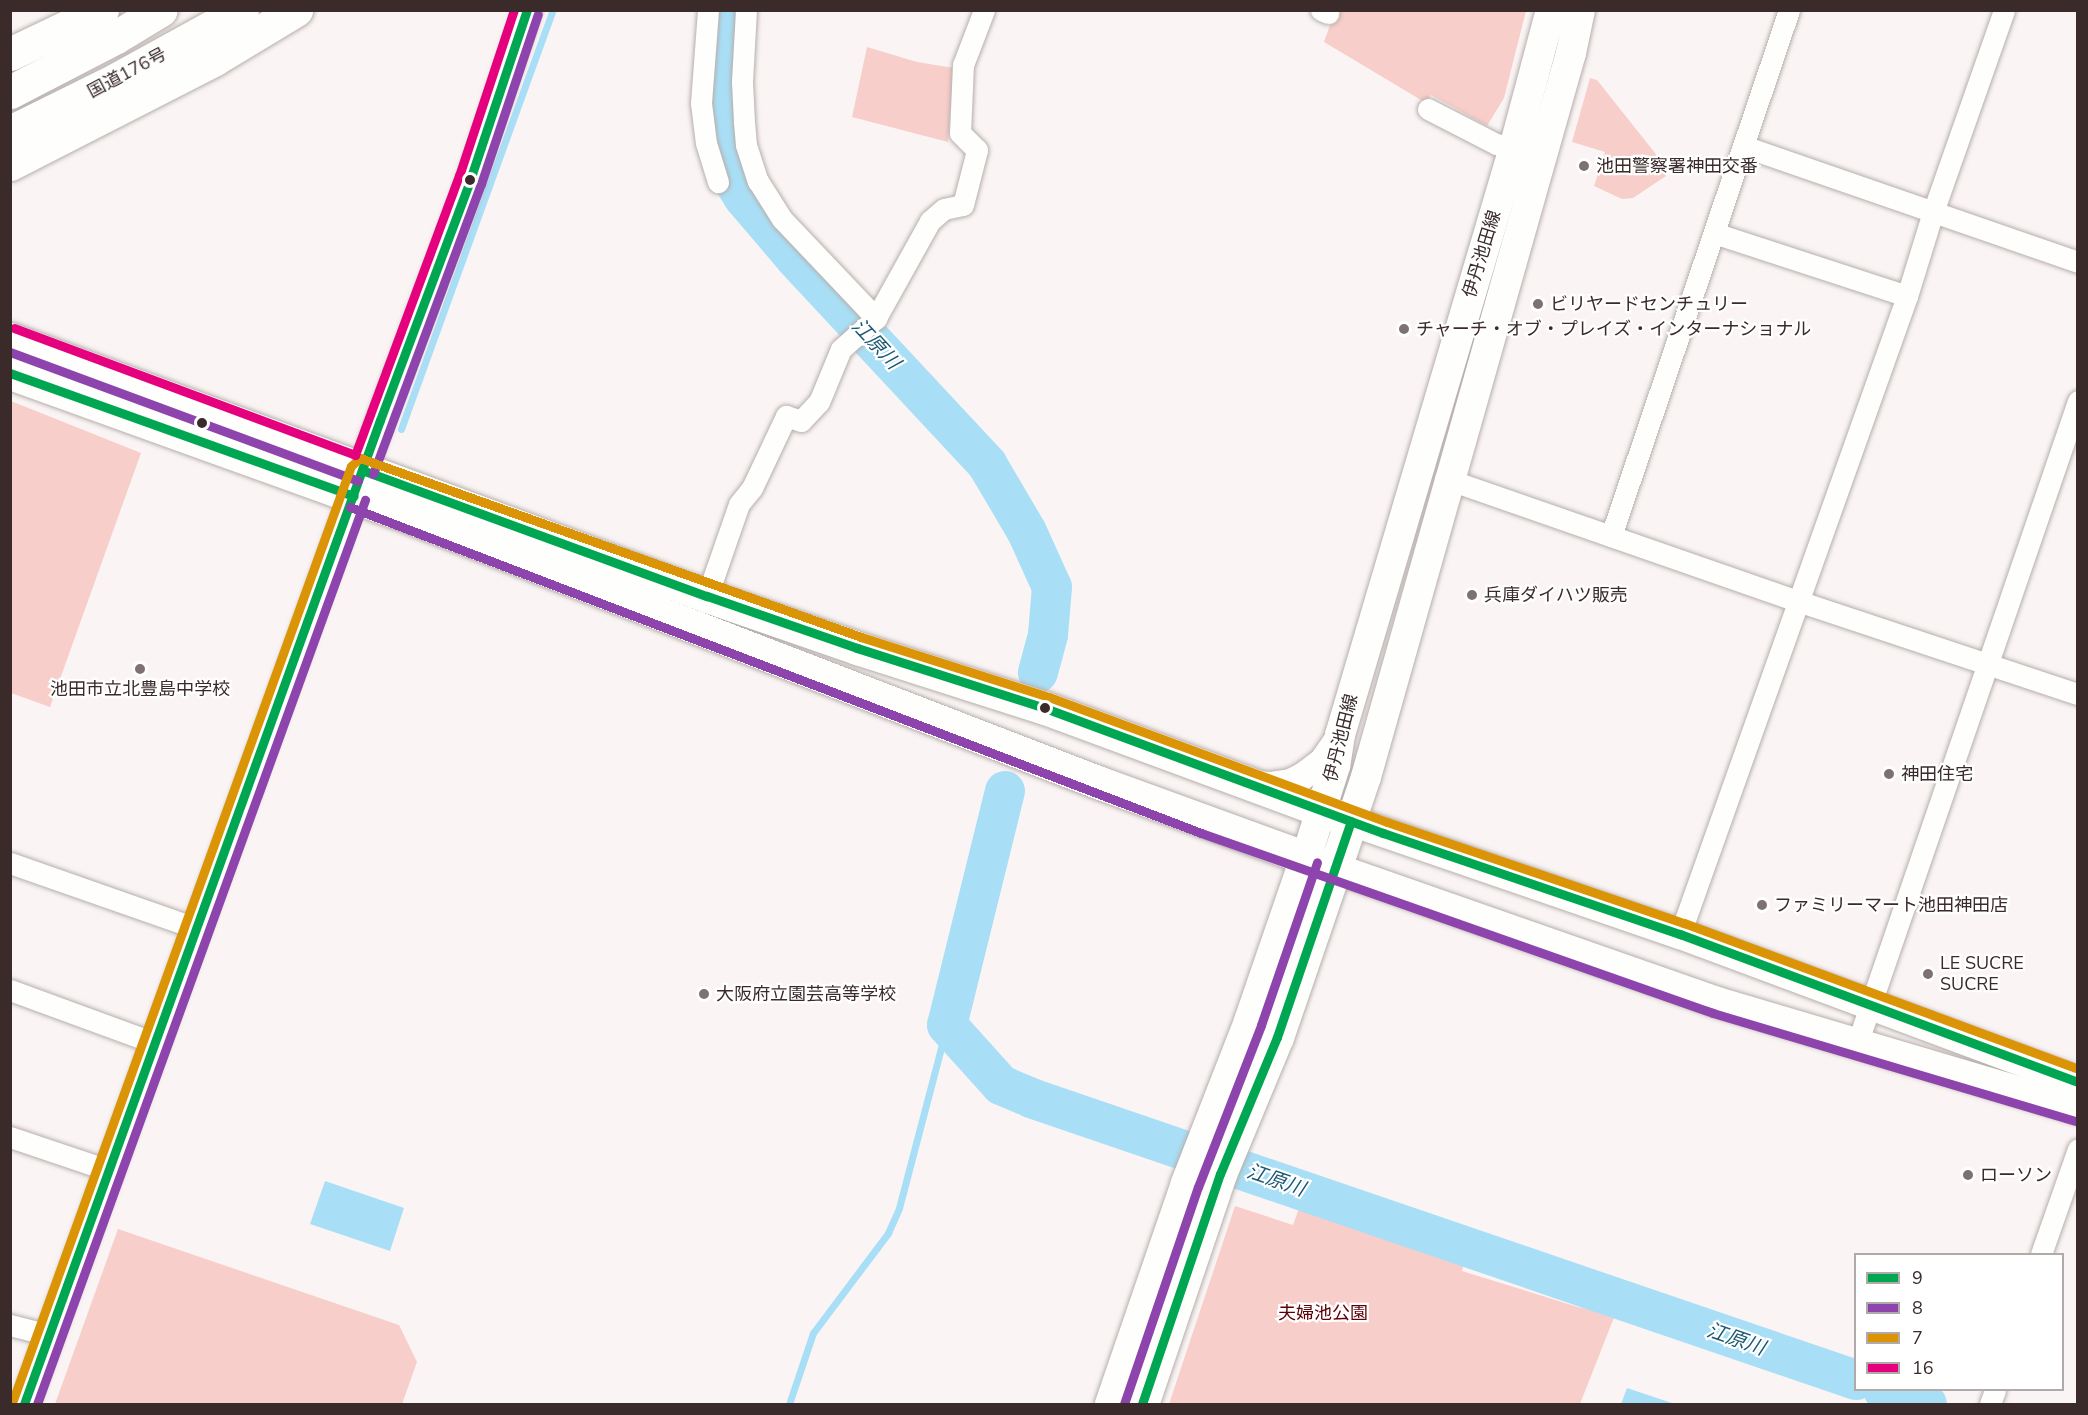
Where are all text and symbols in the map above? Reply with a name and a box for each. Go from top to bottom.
street label: 国道176号 [84,43,170,103]
place label: 池田警察署神田交番 [1596,155,1758,177]
marker: 池田警察署神田交番 [1577,159,1591,173]
unlabelled marker [464,174,476,186]
street label: 伊丹池田線 [1459,208,1505,300]
place label: ビリヤードセンチュリー [1550,293,1748,315]
marker: ビリヤードセンチュリー [1531,297,1545,311]
water label: 江原川 [847,314,905,374]
place label: チャーチ・オブ・プレイズ・インターナショナル [1416,318,1812,340]
marker: チャーチ・オブ・プレイズ・インターナショナル [1397,322,1411,336]
unlabelled marker [196,417,208,429]
place label: 兵庫ダイハツ販売 [1484,584,1628,606]
marker: 兵庫ダイハツ販売 [1465,588,1479,602]
marker: 池田市立北豊島中学校 [133,662,147,676]
place label: 池田市立北豊島中学校 [50,678,230,700]
street label: 伊丹池田線 [1320,692,1362,784]
unlabelled marker [1039,702,1051,714]
place label: 神田住宅 [1901,763,1973,785]
marker: 神田住宅 [1882,767,1896,781]
place label: ファミリーマート池田神田店 [1774,894,2008,916]
marker: ファミリーマート池田神田店 [1755,898,1769,912]
place label: LE SUCRE SUCRE [1940,953,2024,996]
marker: LE SUCRE SUCRE [1921,967,1935,981]
place label: 大阪府立園芸高等学校 [716,983,896,1005]
marker: 大阪府立園芸高等学校 [697,987,711,1001]
water label: 江原川 [1244,1159,1308,1201]
place label: ローソン [1980,1164,2052,1186]
marker: ローソン [1961,1168,1975,1182]
legend [1854,1253,2064,1391]
text: 9 [1912,1266,1923,1290]
text: 8 [1912,1296,1923,1320]
park label: 夫婦池公園 [1278,1302,1368,1324]
water label: 江原川 [1704,1318,1768,1360]
text: 7 [1912,1326,1923,1350]
text: 16 [1912,1356,1934,1380]

